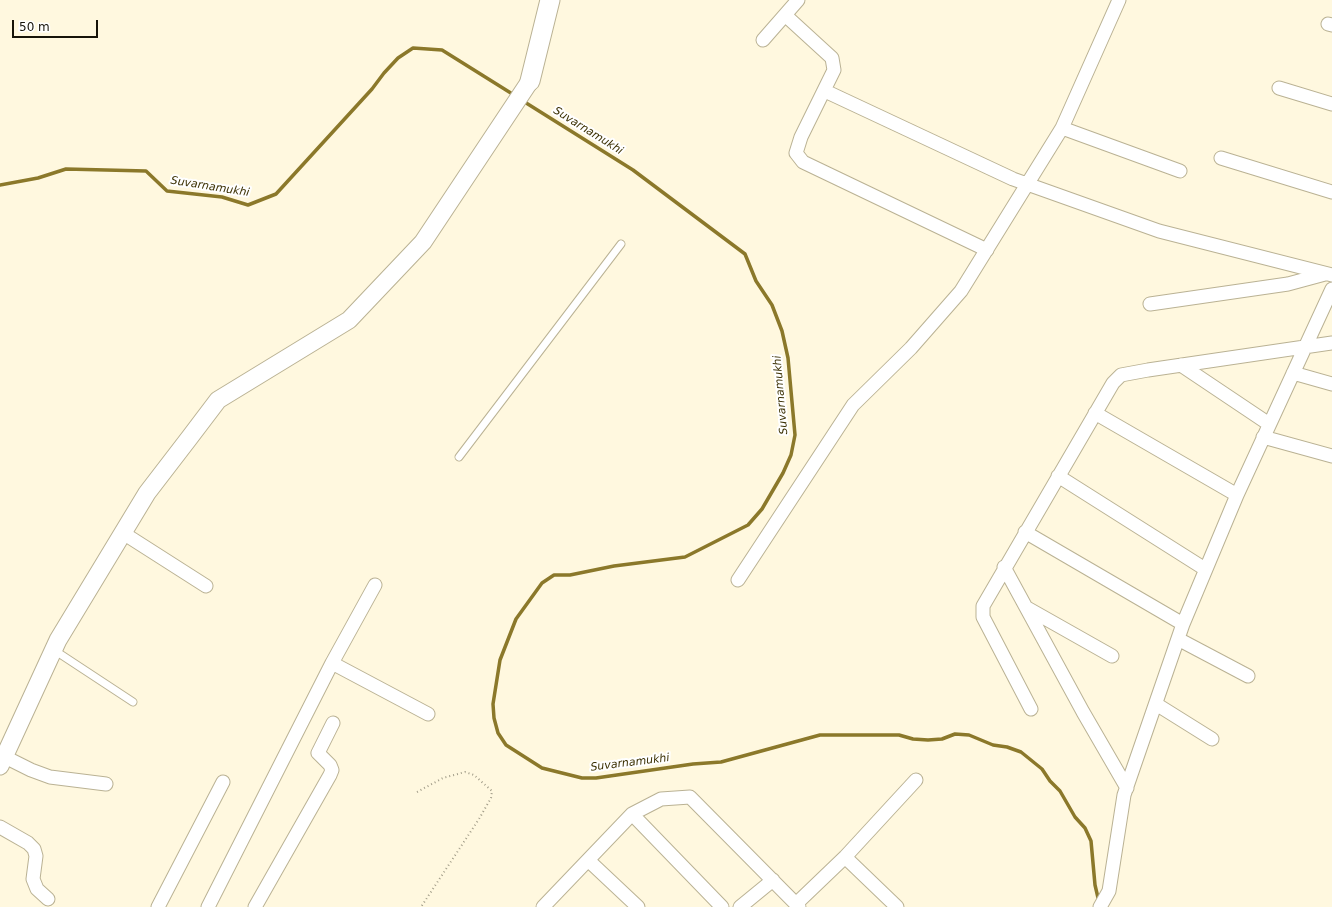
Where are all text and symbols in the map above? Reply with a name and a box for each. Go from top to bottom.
scale bar [14,12,100,38]
text: 50 m [19,20,50,34]
water label: Suvarnamukhi [551,104,625,158]
water label: Suvarnamukhi [170,174,250,200]
water label: Suvarnamukhi [771,355,791,435]
water label: Suvarnamukhi [590,752,670,774]

